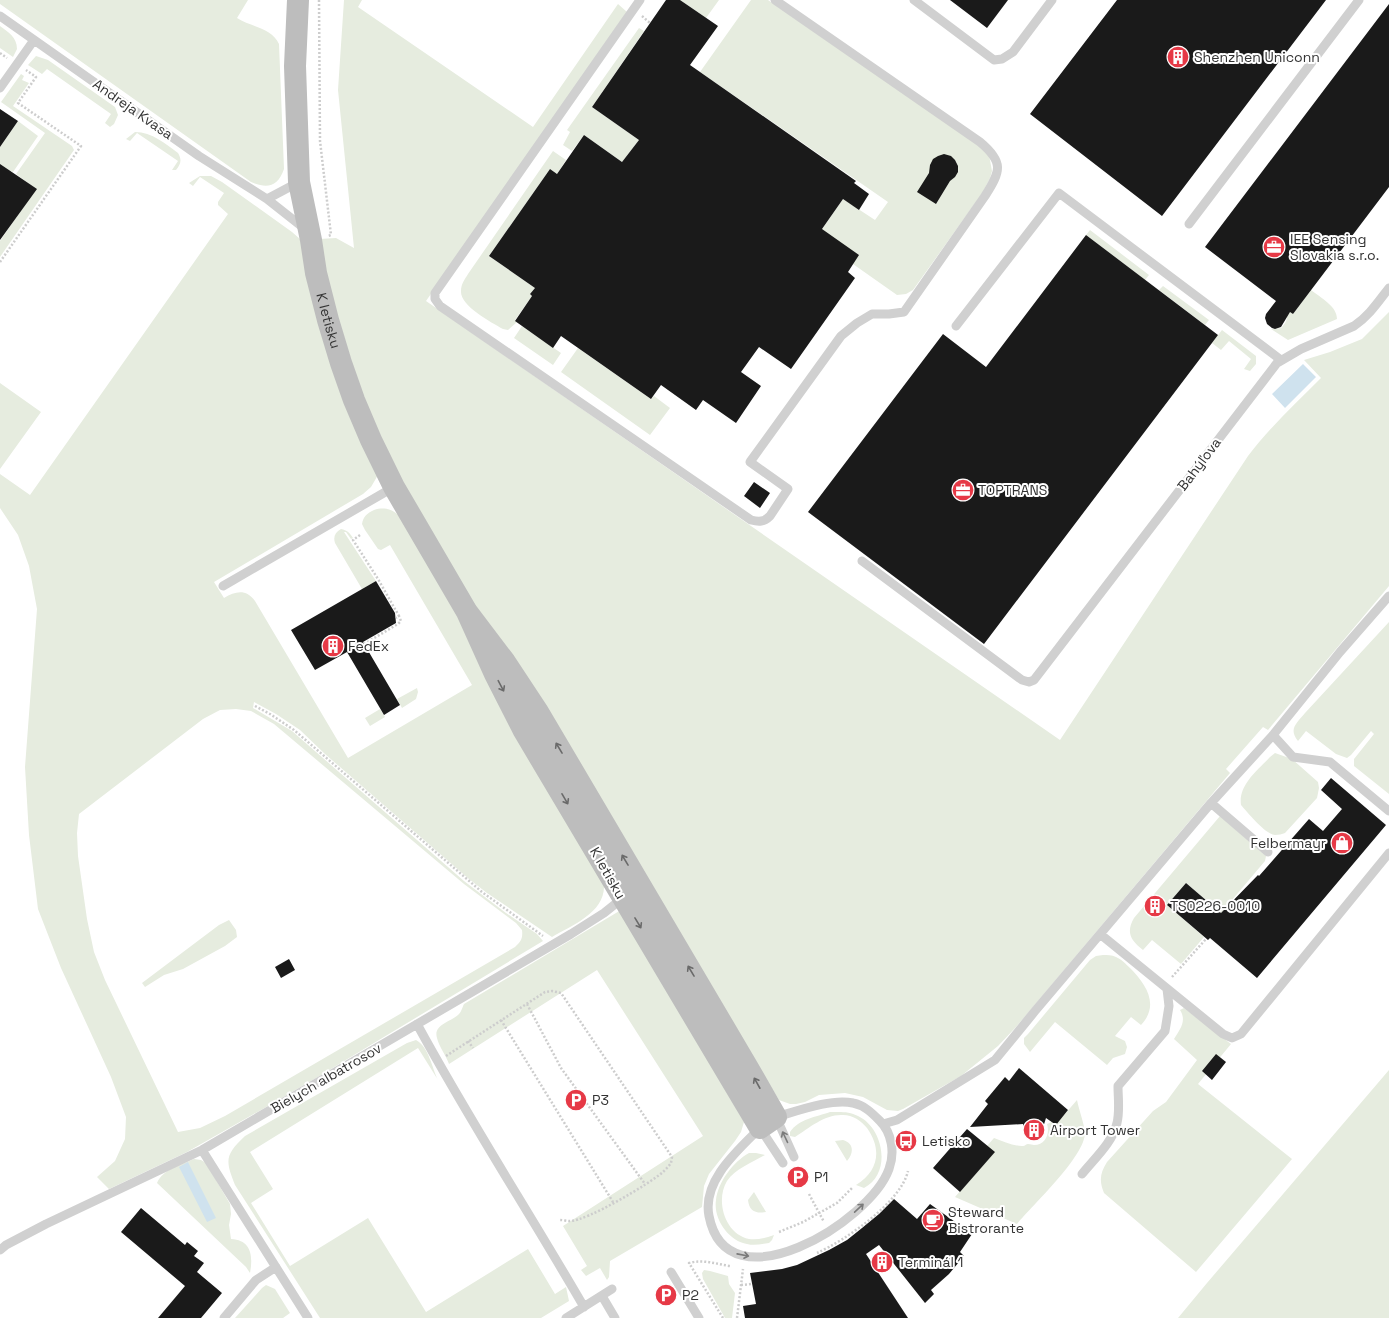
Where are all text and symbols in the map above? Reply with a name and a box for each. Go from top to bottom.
building icon: Shenzhen Uniconn [1165,44,1191,70]
place label: Shenzhen Uniconn [1194,48,1320,66]
street label: Andreja Kvasa [89,75,177,143]
place label: IEE Sensing Slovakia s.r.o. [1290,230,1379,264]
office icon: IEE Sensing Slovakia s.r.o. [1261,234,1287,260]
street label: K letisku [312,291,345,351]
street label: Bahýľova [1173,434,1225,494]
office icon: TOPTRANS [950,477,976,503]
place label: TOPTRANS [978,481,1047,499]
building icon: FedEx [320,633,346,659]
place label: FedEx [348,637,389,655]
one-way arrow [498,680,505,692]
one-way arrow [554,742,562,754]
one-way arrow [561,793,569,805]
shop icon: Felbermayr [1329,830,1355,856]
place label: Felbermayr [1250,834,1326,852]
street label: K letisku [586,844,630,902]
one-way arrow [620,854,628,866]
building icon: TS0226-0010 [1142,893,1168,919]
place label: TS0226-0010 [1170,897,1260,915]
one-way arrow [634,917,642,929]
one-way arrow [687,966,695,977]
street label: Bielych albatrosov [267,1039,385,1117]
one-way arrow [753,1078,760,1090]
parking icon: P3 [563,1087,589,1113]
place label: P3 [592,1091,609,1109]
building icon: Airport Tower [1021,1117,1047,1143]
place label: Airport Tower [1050,1121,1140,1139]
bus stop icon: Letisko [893,1128,919,1154]
one-way arrow [781,1131,788,1143]
place label: Letisko [922,1132,971,1150]
parking icon: P1 [785,1164,811,1190]
place label: P1 [814,1168,828,1186]
place label: Steward Bistrorante [948,1203,1024,1237]
one-way arrow [854,1204,864,1213]
cafe icon: Steward Bistrorante [920,1207,946,1233]
building icon: Terminál 1 [869,1249,895,1275]
one-way arrow [736,1251,749,1259]
place label: Terminál 1 [898,1253,963,1271]
parking icon: P2 [653,1282,679,1308]
place label: P2 [682,1286,699,1304]

